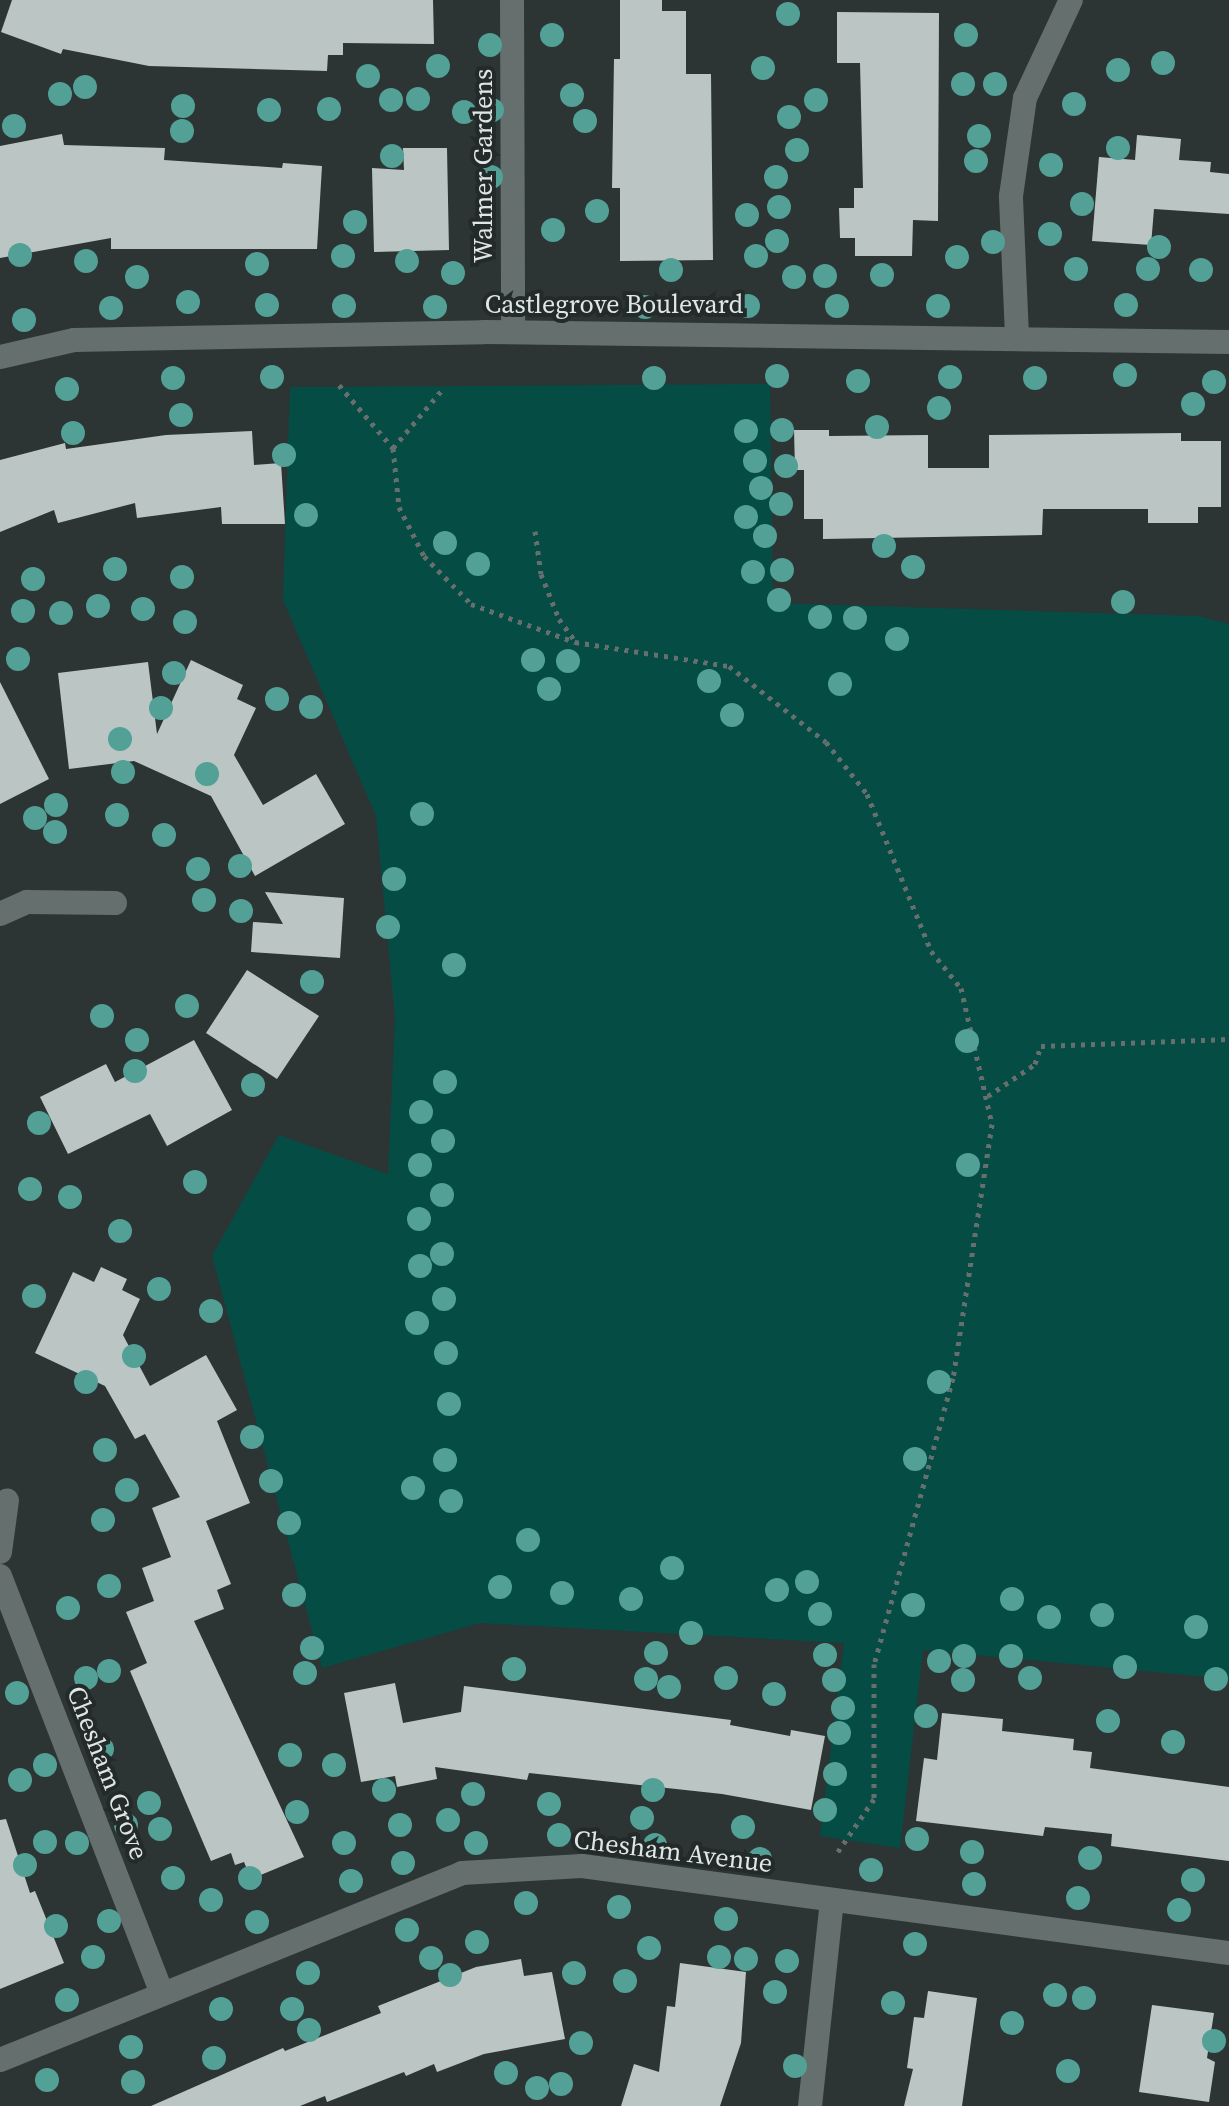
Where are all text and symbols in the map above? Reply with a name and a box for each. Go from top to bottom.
street label: Walmer Gardens [468,69,500,263]
street label: Castlegrove Boulevard [485,289,743,321]
street label: Chesham Grove [60,1682,154,1864]
street label: Chesham Avenue [572,1824,774,1880]

